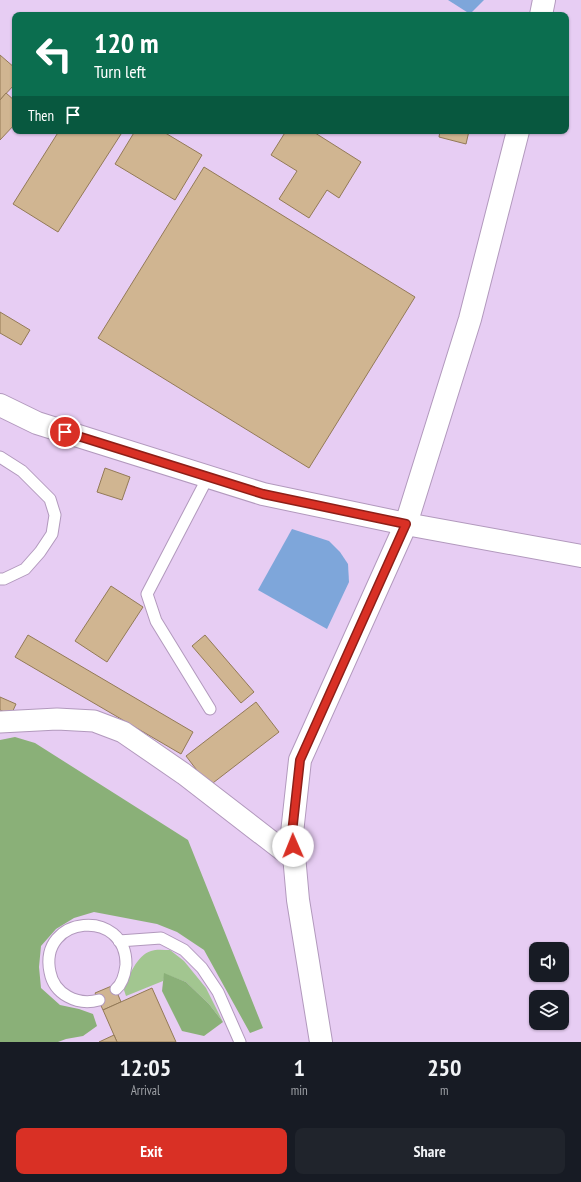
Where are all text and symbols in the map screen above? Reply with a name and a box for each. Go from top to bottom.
text: 120 m [94,24,158,61]
icon: left [28,28,80,80]
text: Turn left [94,60,146,83]
icon: arrive [62,104,84,126]
text: Then [28,106,54,125]
pin [48,415,82,449]
icon: arrive [54,421,76,443]
position arrow [272,825,314,867]
map controls [529,942,569,1030]
button: sound [529,942,569,982]
button: layers [529,990,569,1030]
text: 12:05 [119,1052,171,1083]
text: 1 [293,1052,305,1083]
text: 250 [427,1052,462,1083]
text: Arrival [131,1082,160,1099]
text: min [291,1082,308,1099]
text: m [440,1082,449,1099]
button: Exit [16,1128,287,1174]
button: Share [295,1128,565,1174]

